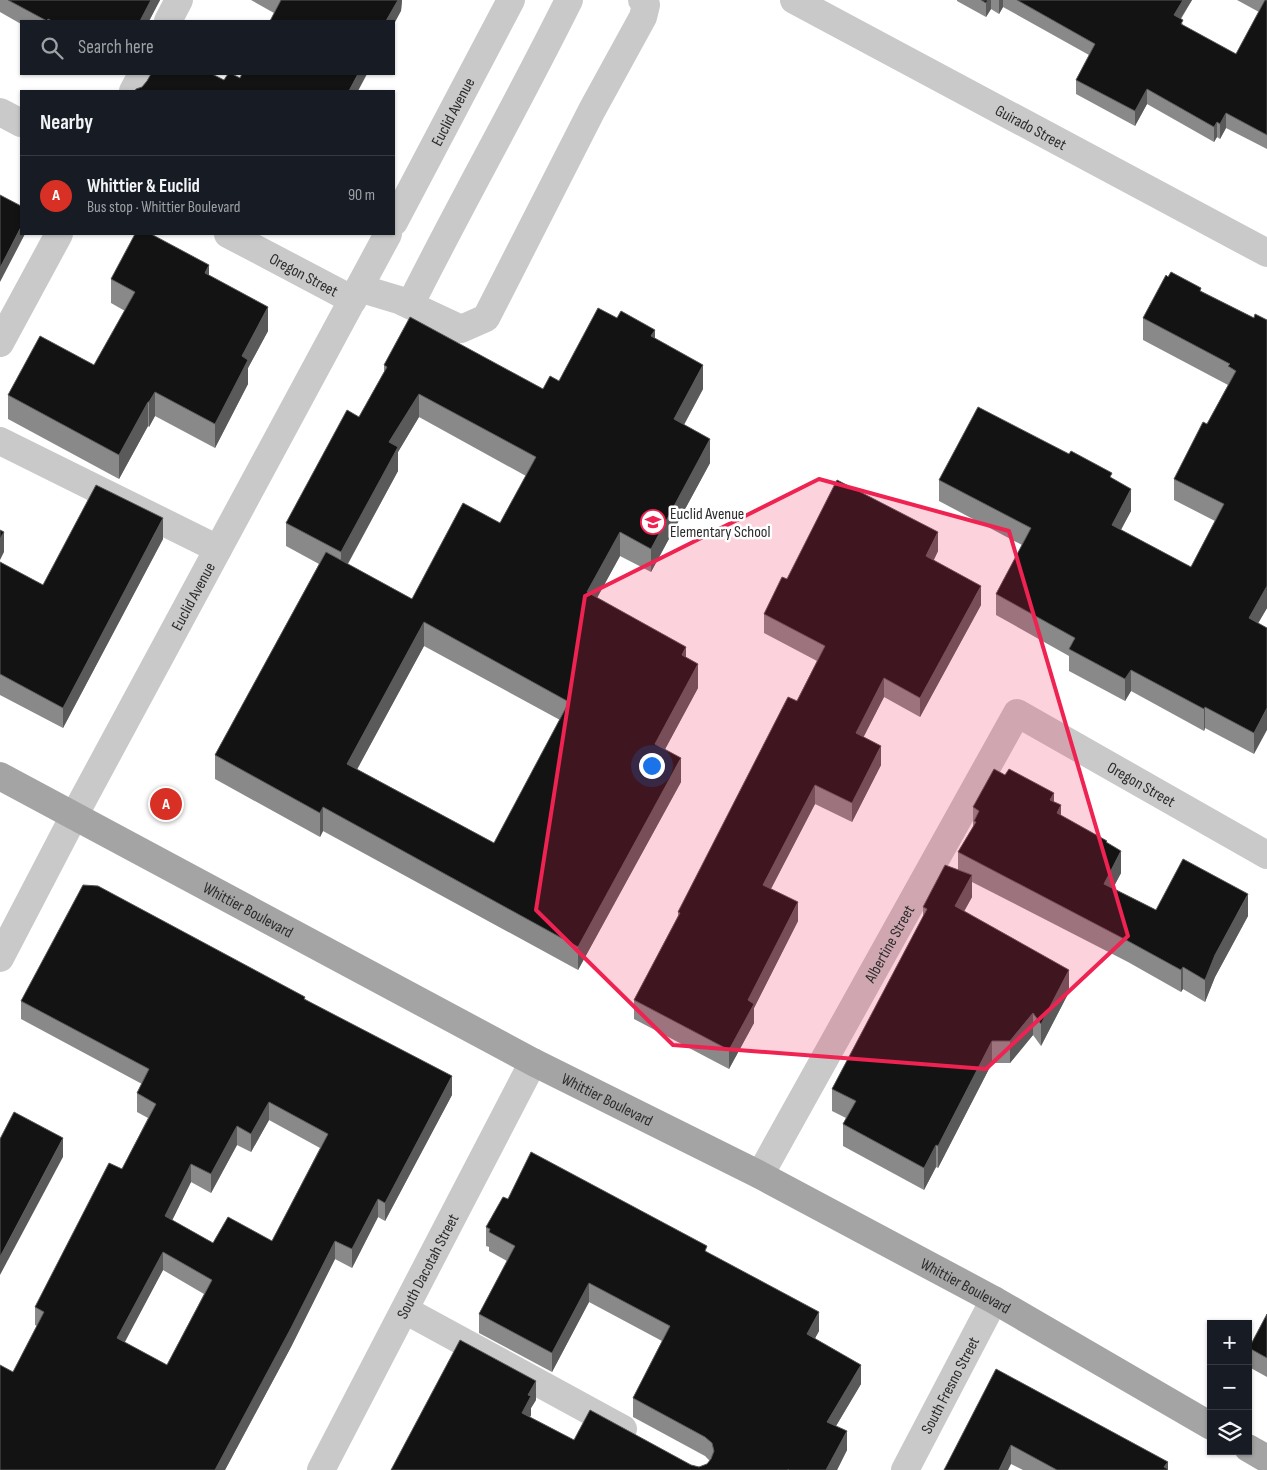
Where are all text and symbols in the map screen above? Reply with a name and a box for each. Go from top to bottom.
search box [20,20,395,75]
icon: search [38,34,66,62]
text: Search here [78,36,154,59]
street label: Euclid Avenue [428,75,479,149]
street label: Guirado Street [992,101,1069,155]
text: Nearby [40,110,93,135]
text: Whittier & Euclid [87,175,200,198]
text: A [52,186,60,205]
text: 90 m [348,186,375,205]
text: Bus stop · Whittier Boulevard [87,198,241,217]
street label: Oregon Street [266,250,341,301]
place label: Euclid Avenue Elementary School [670,505,770,542]
school or university icon: Euclid Avenue Elementary School [640,509,666,535]
street label: Euclid Avenue [168,560,220,634]
your location [639,753,665,779]
street label: Oregon Street [1104,758,1178,812]
pin: A [150,785,182,823]
street label: Whittier Boulevard [199,879,296,943]
street label: Albertine Street [861,902,919,987]
street label: Whittier Boulevard [558,1070,656,1131]
street label: South Dacotah Street [393,1211,464,1322]
street label: Whittier Boulevard [917,1255,1014,1319]
map controls [1207,1320,1252,1455]
button: + [1207,1320,1252,1365]
street label: South Fresno Street [918,1334,984,1437]
button: − [1207,1365,1252,1410]
button: layers [1207,1410,1252,1455]

